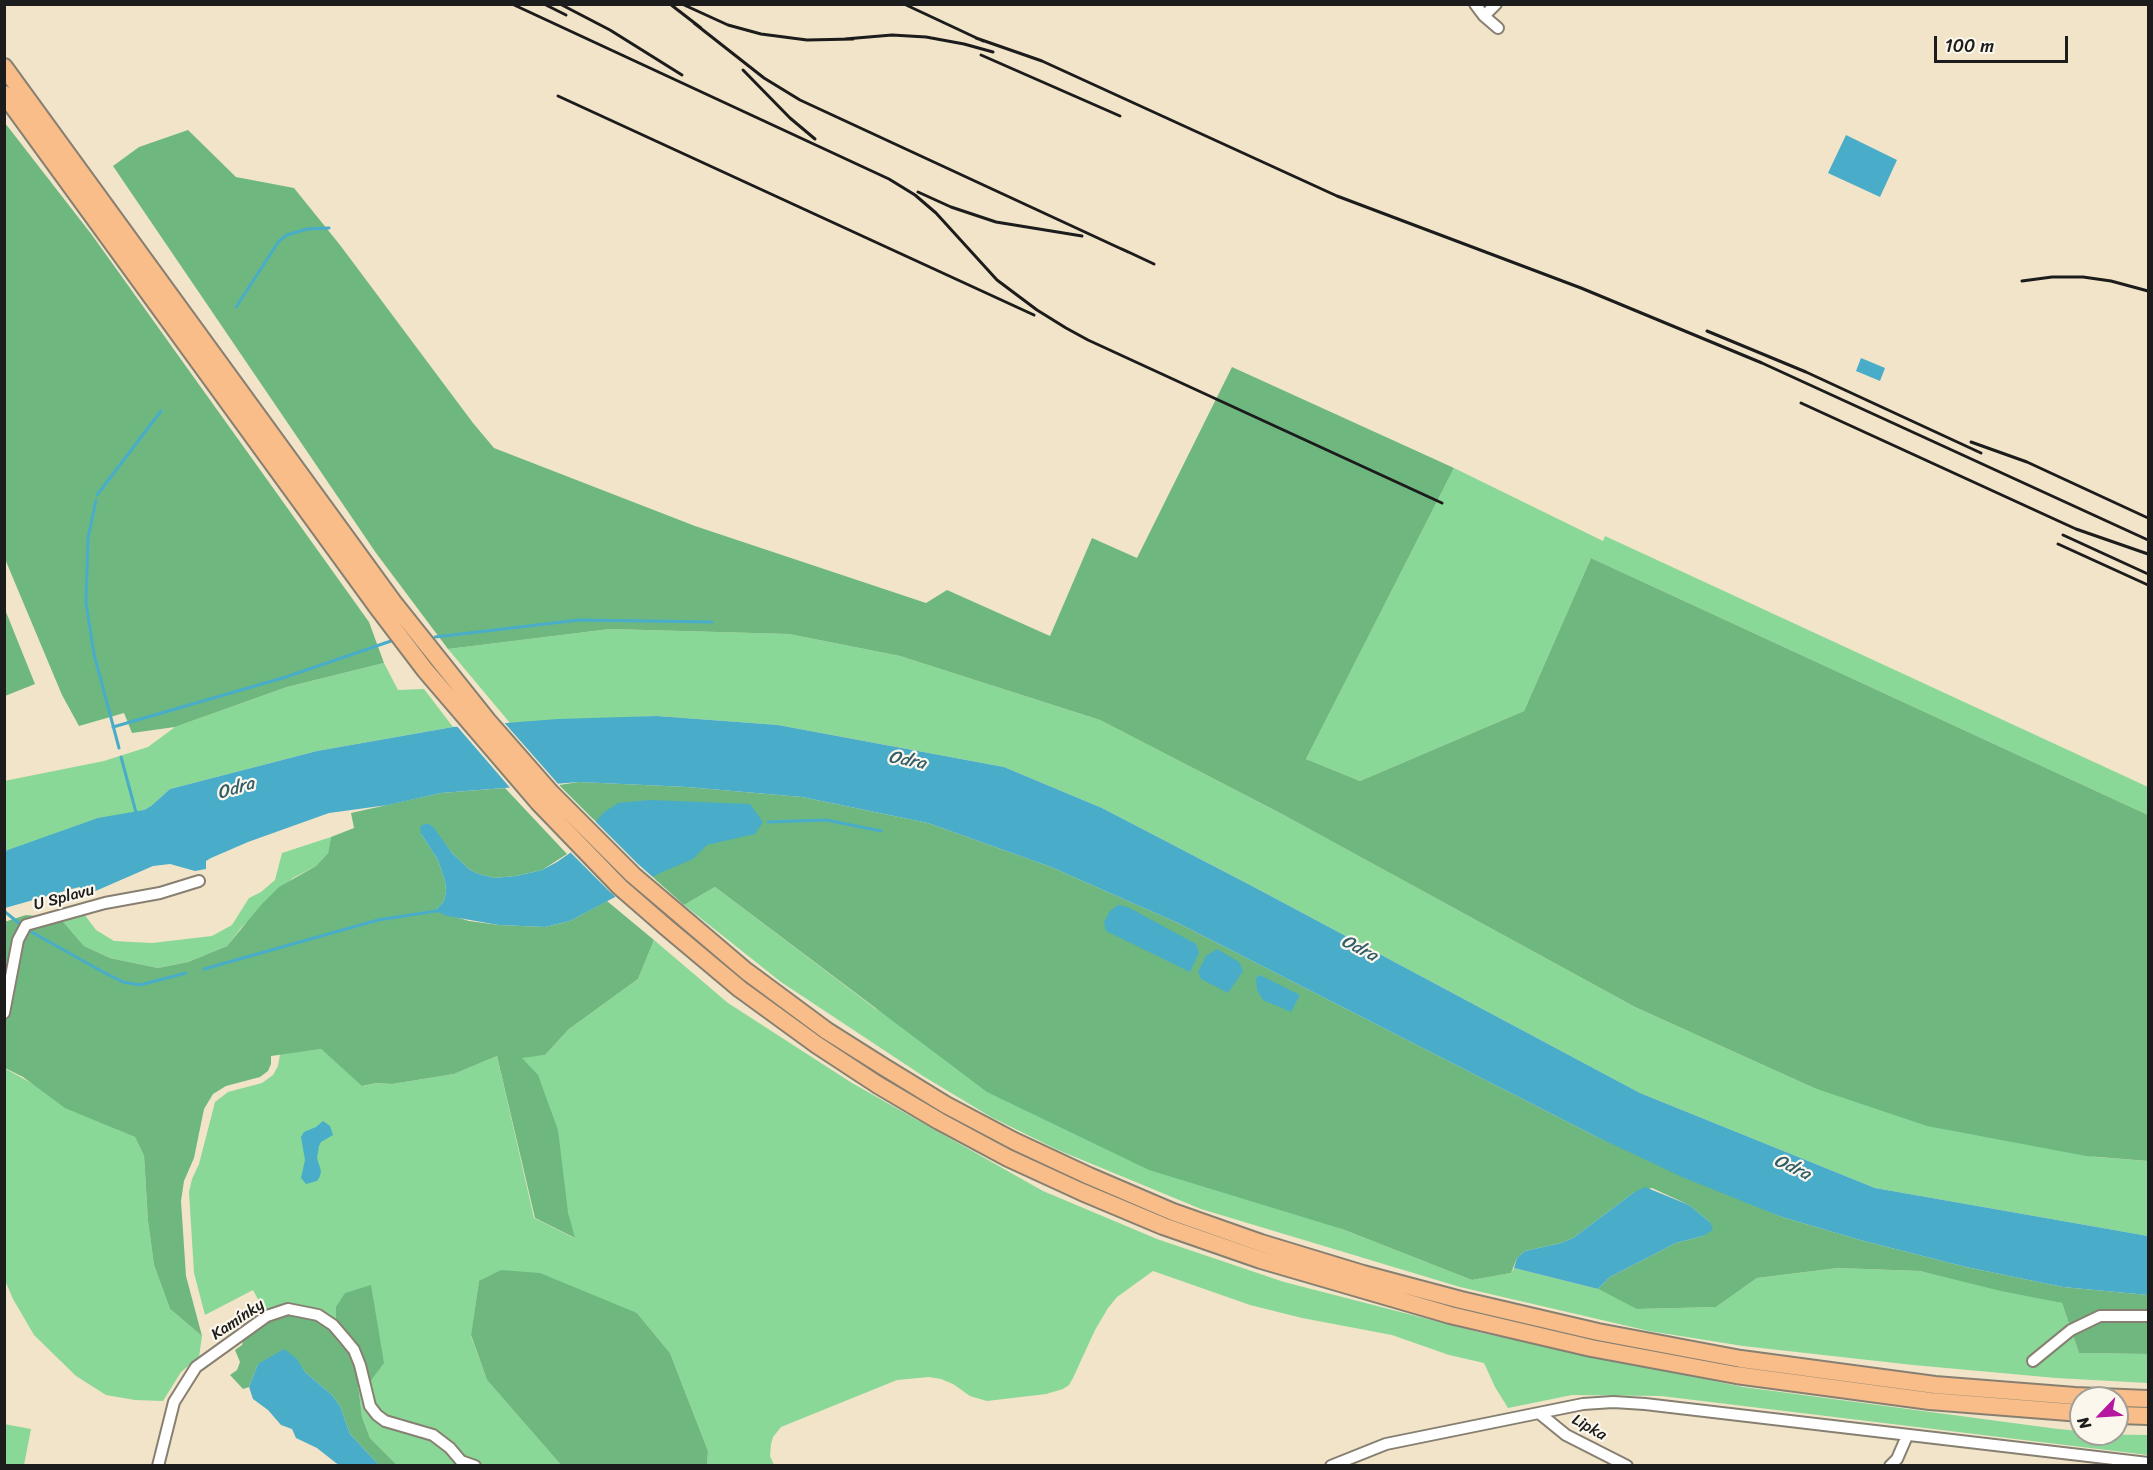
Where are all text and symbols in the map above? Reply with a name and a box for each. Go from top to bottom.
scale bar [1937,24,2070,62]
text: 100 m [1945,30,1994,62]
water label: Odra [887,747,927,775]
water label: Odra [215,773,257,805]
street label: U Splavu [32,881,96,915]
water label: Odra [1337,931,1381,967]
water label: Odra [1770,1150,1814,1186]
street label: Kamínky [208,1295,268,1345]
north arrow [2069,1386,2129,1446]
street label: Lipka [1568,1411,1610,1445]
text: N [2069,1412,2100,1434]

